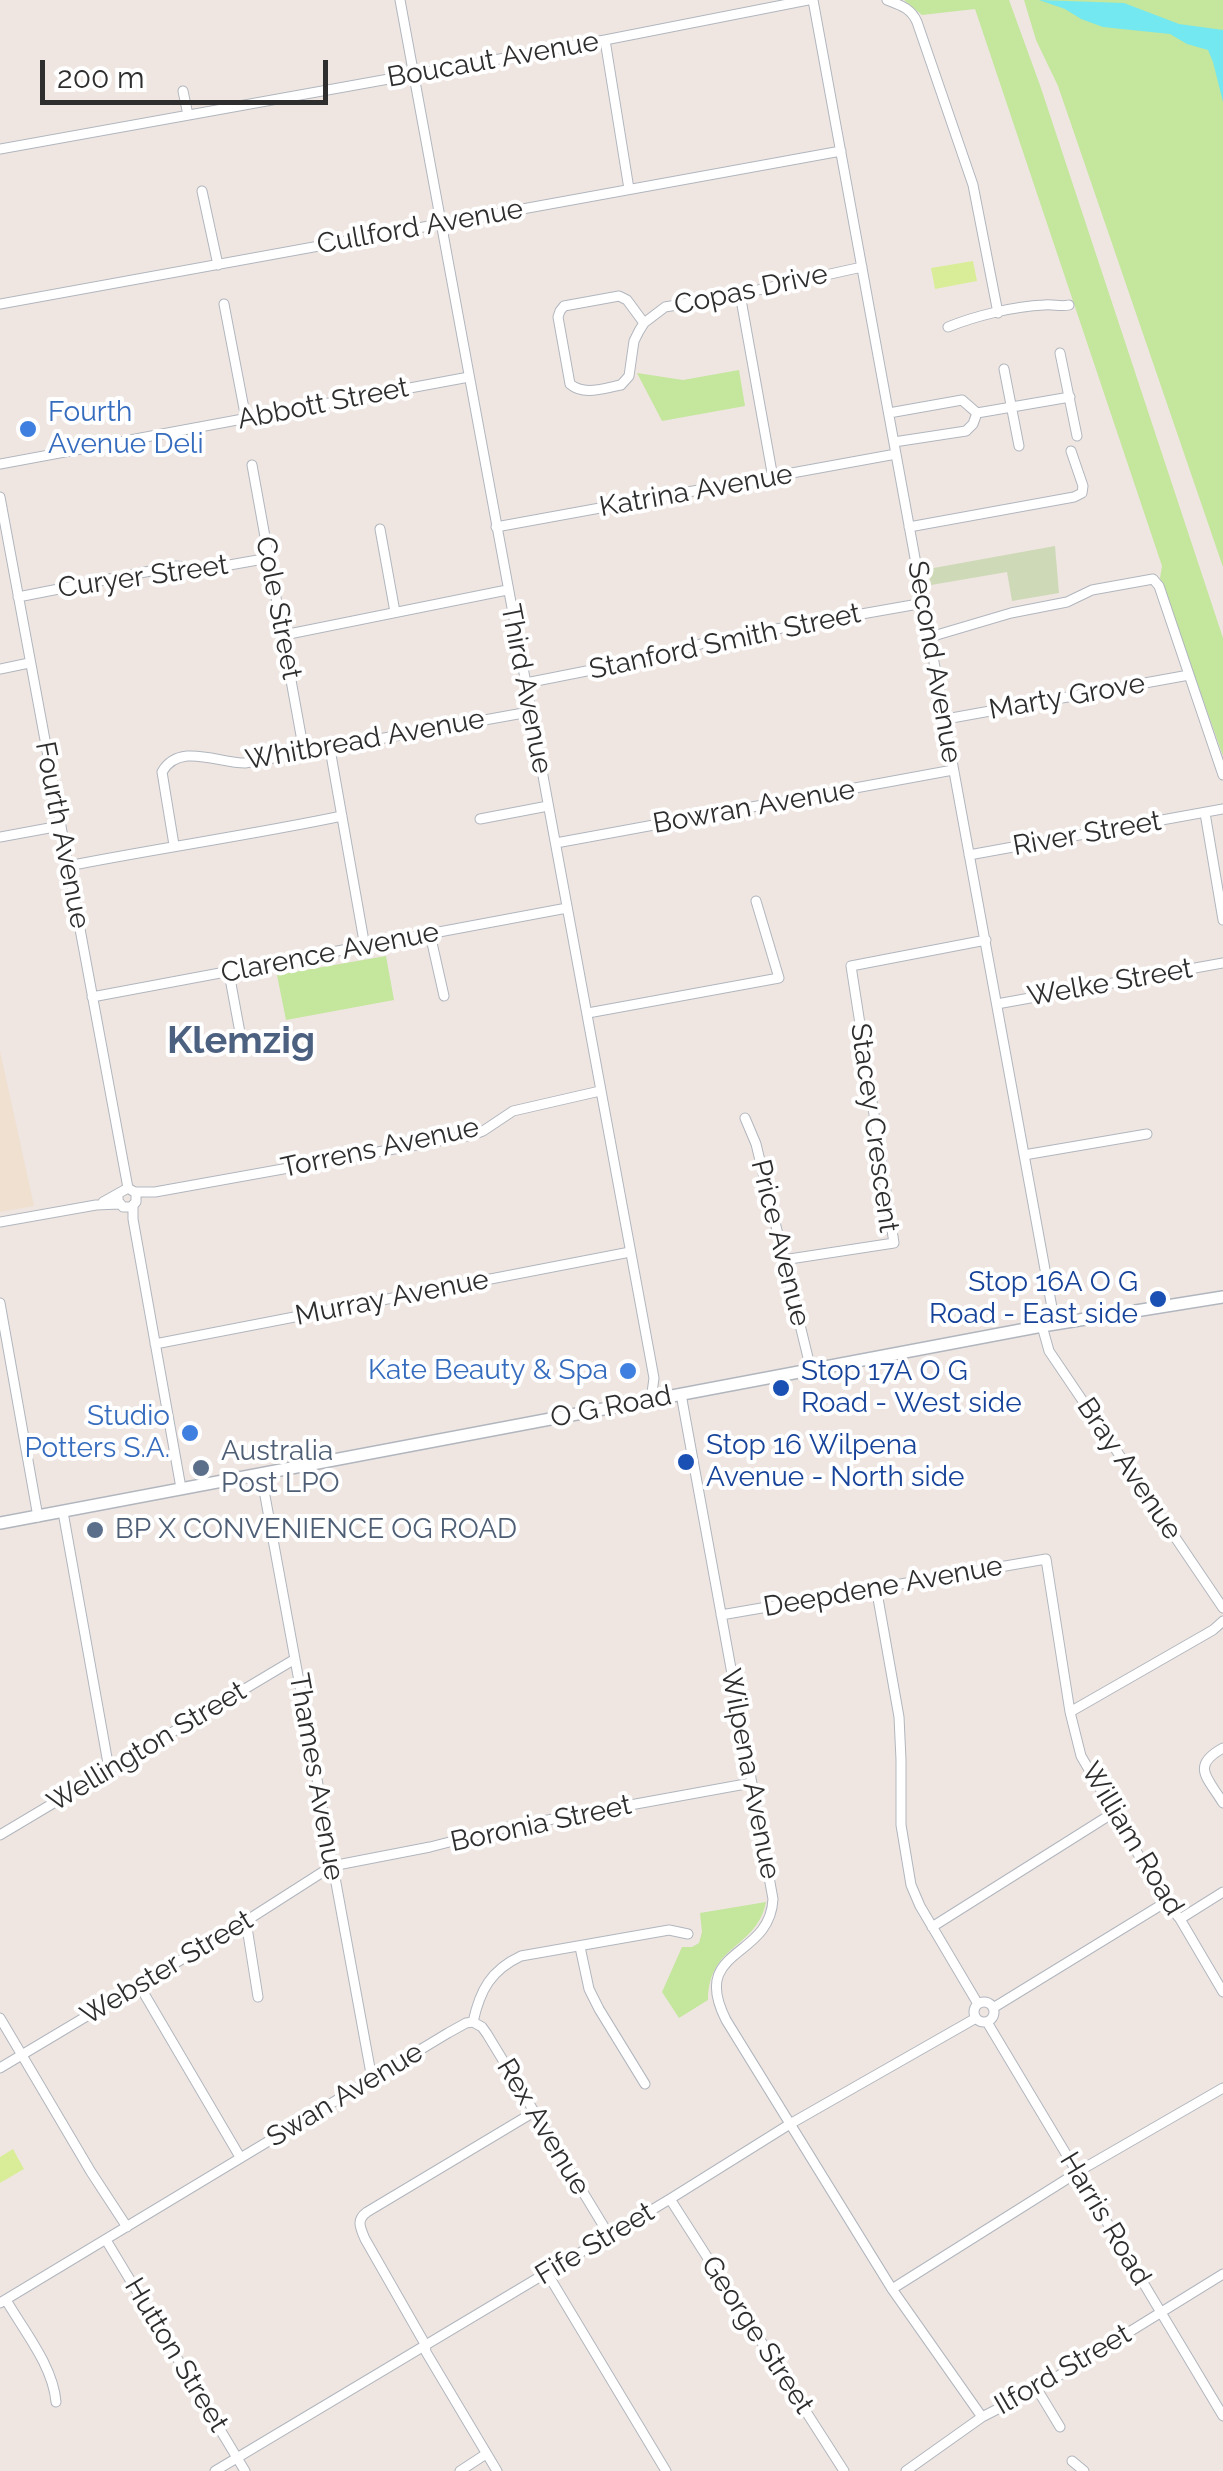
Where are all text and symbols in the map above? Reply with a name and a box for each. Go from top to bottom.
street label: Boucaut Avenue [385,25,601,95]
scale bar [45,40,332,102]
text: 200 m [57,60,145,95]
street label: Cullford Avenue [314,192,526,262]
street label: Copas Drive [671,257,831,323]
street label: Abbott Street [235,371,411,437]
place label: Fourth Avenue Deli [48,396,204,462]
marker: Fourth Avenue Deli [17,418,39,440]
street label: Katrina Avenue [597,457,795,525]
street label: Cole Street [248,534,308,682]
street label: Curyer Street [56,548,230,606]
street label: Second Avenue [900,558,968,766]
street label: Stanford Smith Street [586,597,864,687]
street label: Third Avenue [493,601,559,777]
street label: Marty Grove [986,667,1148,727]
street label: Whitbread Avenue [243,702,487,778]
street label: Fourth Avenue [27,739,97,931]
street label: Bowran Avenue [650,773,858,841]
street label: River Street [1010,804,1164,864]
street label: Clarence Avenue [218,915,442,991]
street label: Welke Street [1025,952,1195,1014]
district label: Klemzig [167,1019,315,1065]
street label: Stacey Crescent [843,1021,905,1235]
street label: Torrens Avenue [278,1111,482,1185]
street label: Price Avenue [743,1156,817,1330]
street label: Murray Avenue [293,1263,491,1333]
place label: Stop 16A O G Road - East side [929,1266,1138,1332]
marker: Stop 16A O G Road - East side [1147,1288,1169,1310]
place label: Kate Beauty & Spa [368,1354,608,1388]
place label: Stop 17A O G Road - West side [801,1355,1022,1421]
marker: Kate Beauty & Spa [617,1360,639,1382]
marker: Stop 17A O G Road - West side [770,1377,792,1399]
street label: O G Road [548,1379,674,1435]
street label: Bray Avenue [1069,1392,1189,1546]
place label: Studio Potters S.A. [24,1400,170,1466]
marker: Studio Potters S.A. [179,1422,201,1444]
place label: Stop 16 Wilpena Avenue - North side [706,1429,965,1495]
place label: Australia Post LPO [221,1435,340,1501]
marker: Stop 16 Wilpena Avenue - North side [675,1451,697,1473]
marker: Australia Post LPO [190,1457,212,1479]
place label: BP X CONVENIENCE OG ROAD [115,1513,517,1547]
marker: BP X CONVENIENCE OG ROAD [84,1519,106,1541]
street label: Deepdene Avenue [761,1549,1005,1625]
street label: Wilpena Avenue [713,1666,787,1882]
street label: Thames Avenue [281,1671,351,1883]
street label: Wellington Street [42,1674,252,1820]
street label: William Road [1073,1757,1191,1921]
street label: Boronia Street [448,1788,634,1860]
street label: Webster Street [75,1903,259,2033]
street label: Swan Avenue [261,2035,429,2155]
street label: Rex Avenue [489,2053,597,2201]
street label: Harris Road [1052,2146,1158,2292]
street label: Fife Street [530,2195,660,2293]
street label: George Street [694,2250,820,2420]
street label: Hutton Street [117,2272,235,2438]
street label: Ilford Street [989,2318,1137,2422]

